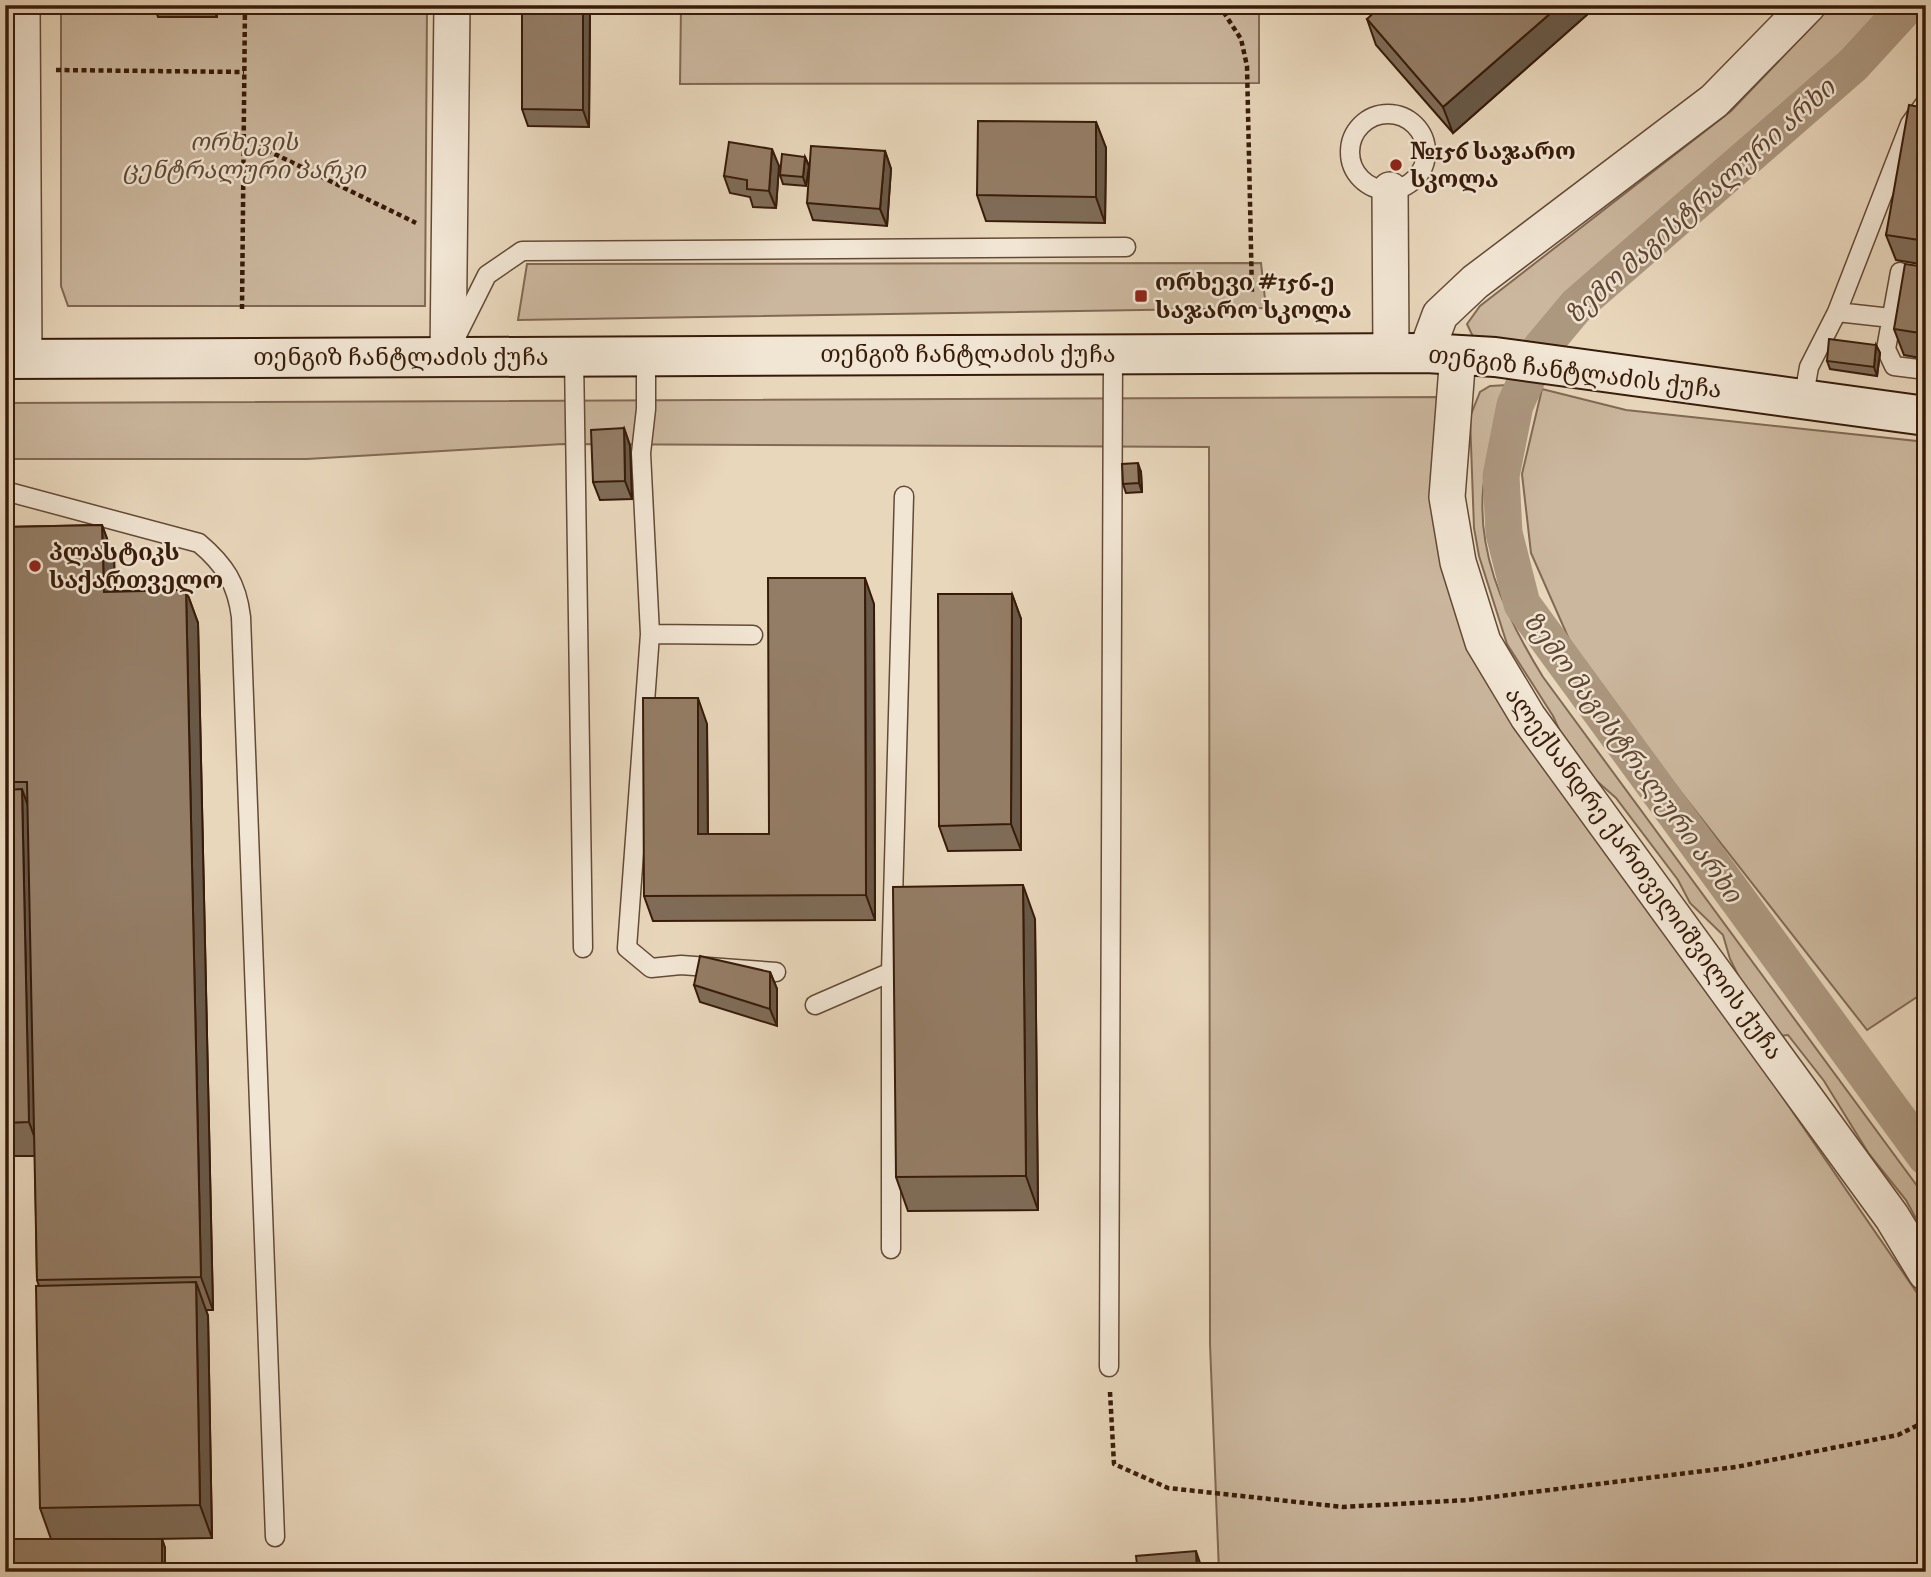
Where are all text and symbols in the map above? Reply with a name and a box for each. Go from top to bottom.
water label: ზემო მაგისტრალური არხი [1559,71,1844,332]
park label: ორხევის ცენტრალური პარკი [122,128,367,186]
place label: №156 საჯარო სკოლა [1410,137,1576,195]
marker: №156 საჯარო სკოლა [1388,157,1404,173]
place label: ორხევი #156-ე საჯარო სკოლა [1155,268,1352,326]
marker: ორხევი #156-ე საჯარო სკოლა [1133,288,1149,304]
street label: თენგიზ ჩანტლაძის ქუჩა [820,340,1116,370]
street label: თენგიზ ჩანტლაძის ქუჩა [1426,340,1723,406]
street label: თენგიზ ჩანტლაძის ქუჩა [253,343,549,373]
place label: პლასტიკს საქართველო [49,538,223,596]
marker: პლასტიკს საქართველო [27,558,43,574]
water label: ზემო მაგისტრალური არხი [1515,606,1749,911]
street label: ალექსანდრე ქართველიშვილის ქუჩა [1498,681,1789,1066]

